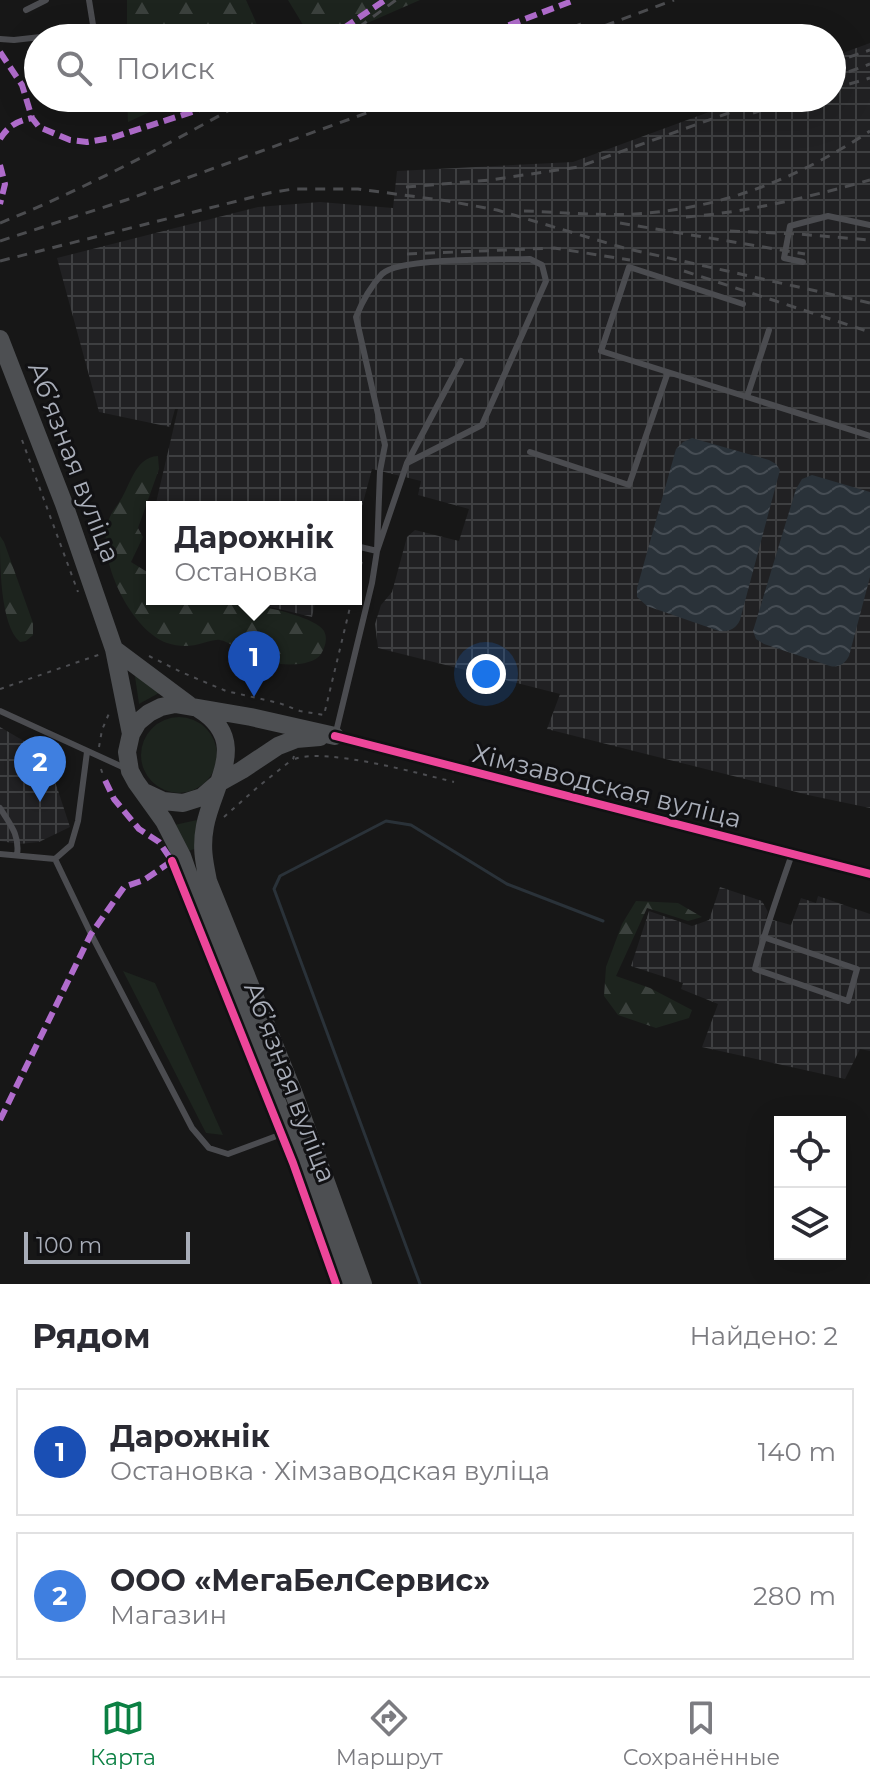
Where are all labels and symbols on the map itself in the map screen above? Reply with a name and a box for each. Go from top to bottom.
street label: Абʼязная вуліца [21,357,127,567]
pin: 1 [228,631,280,697]
your location [466,654,506,694]
pin: 2 [14,736,66,802]
street label: Хімзаводская вуліца [469,737,745,835]
street label: Абʼязная вуліца [237,977,343,1187]
scale bar [24,1228,190,1264]

